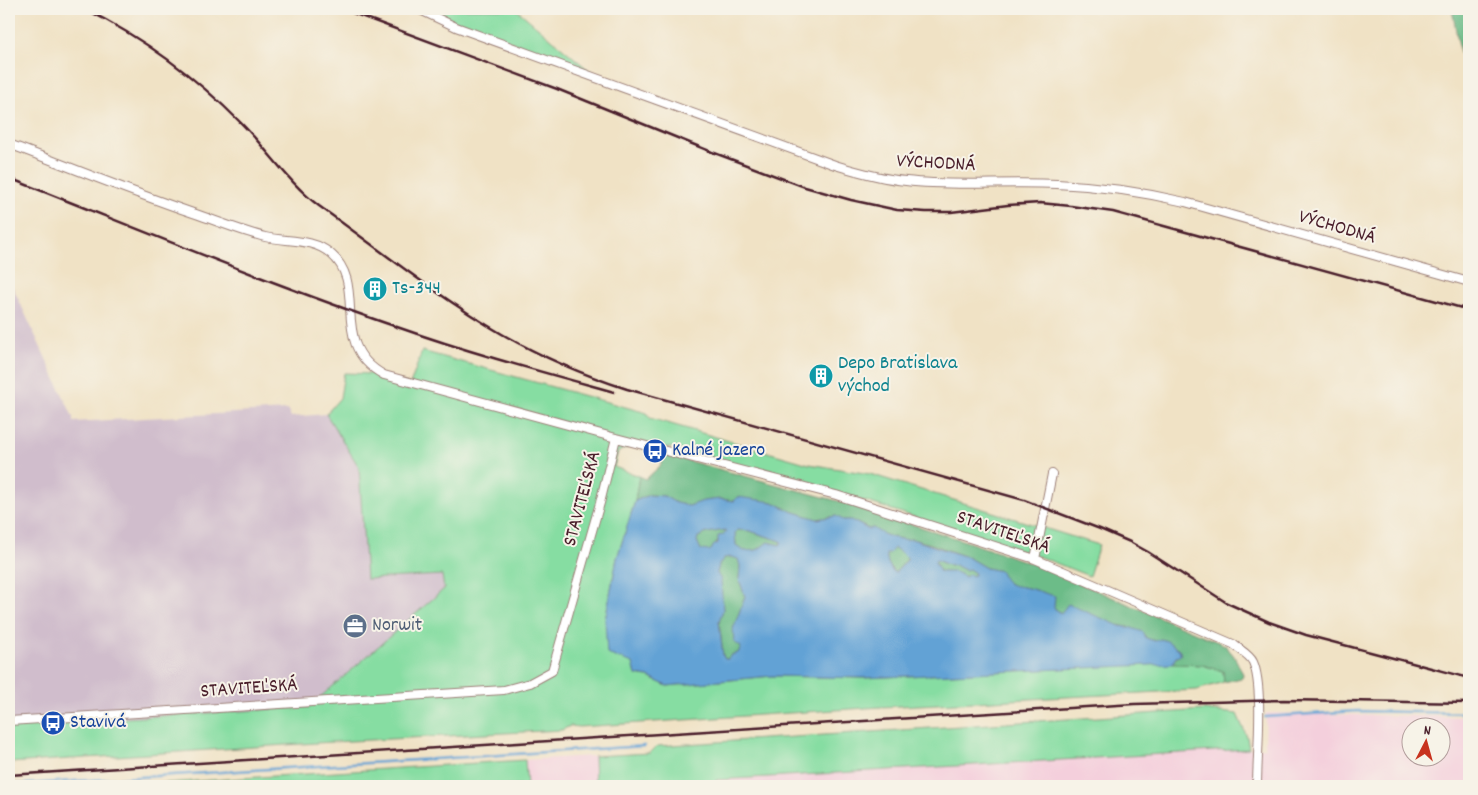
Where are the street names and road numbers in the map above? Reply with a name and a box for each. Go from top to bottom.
street label: VÝCHODNÁ [896,148,976,180]
street label: VÝCHODNÁ [1295,204,1379,252]
street label: STAVITEĽSKÁ [557,448,609,550]
street label: STAVITEĽSKÁ [952,504,1054,562]
street label: STAVITEĽSKÁ [200,672,298,706]

